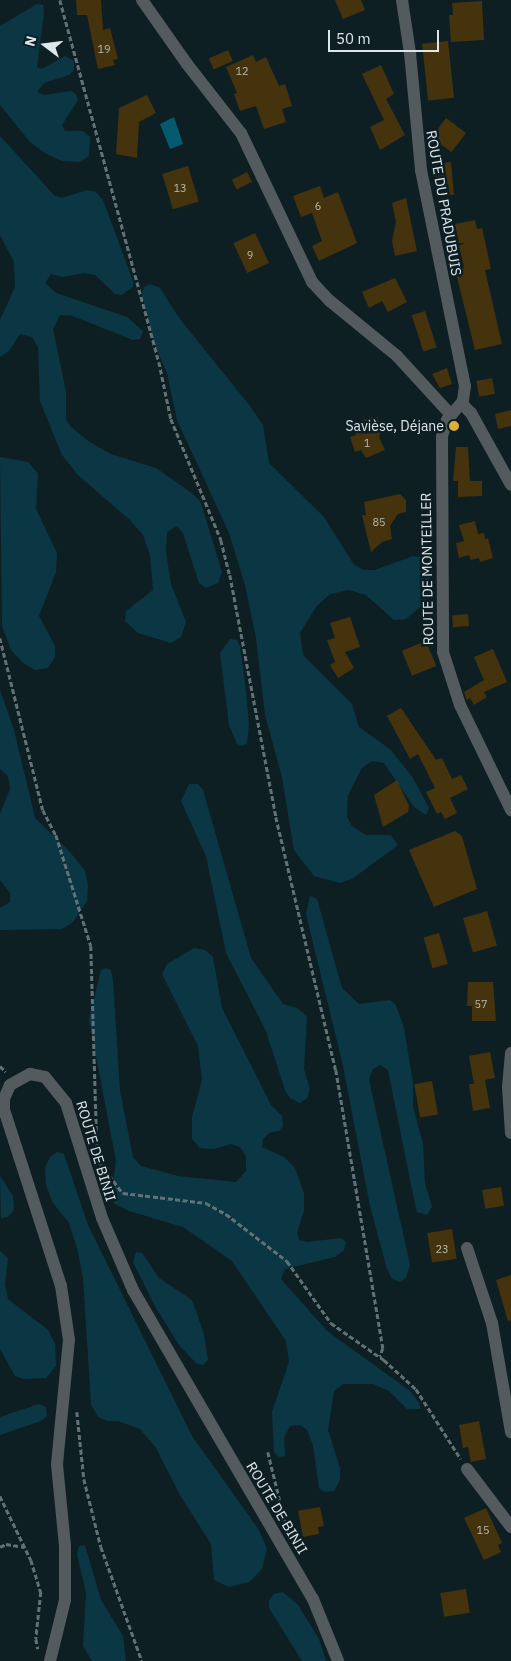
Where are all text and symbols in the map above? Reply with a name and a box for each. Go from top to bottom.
north arrow [20,20,70,70]
scale bar [331,20,442,52]
text: 50 m [336,29,371,48]
text: N [21,34,41,48]
house number: 19 [97,42,111,56]
house number: 12 [235,64,249,78]
street label: ROUTE DU PRADUBUIS [423,129,465,277]
house number: 13 [173,181,187,195]
house number: 6 [315,199,321,213]
house number: 9 [247,248,253,262]
place label: Savièse, Déjane [345,418,444,434]
marker: Savièse, Déjane [448,420,460,432]
house number: 1 [364,436,370,450]
street label: ROUTE DE MONTEILLER [417,493,437,645]
house number: 85 [372,515,386,529]
house number: 57 [474,997,488,1011]
street label: ROUTE DE BINII [73,1099,119,1203]
house number: 23 [435,1242,449,1256]
street label: ROUTE DE BINII [243,1459,311,1557]
house number: 15 [476,1523,490,1537]

